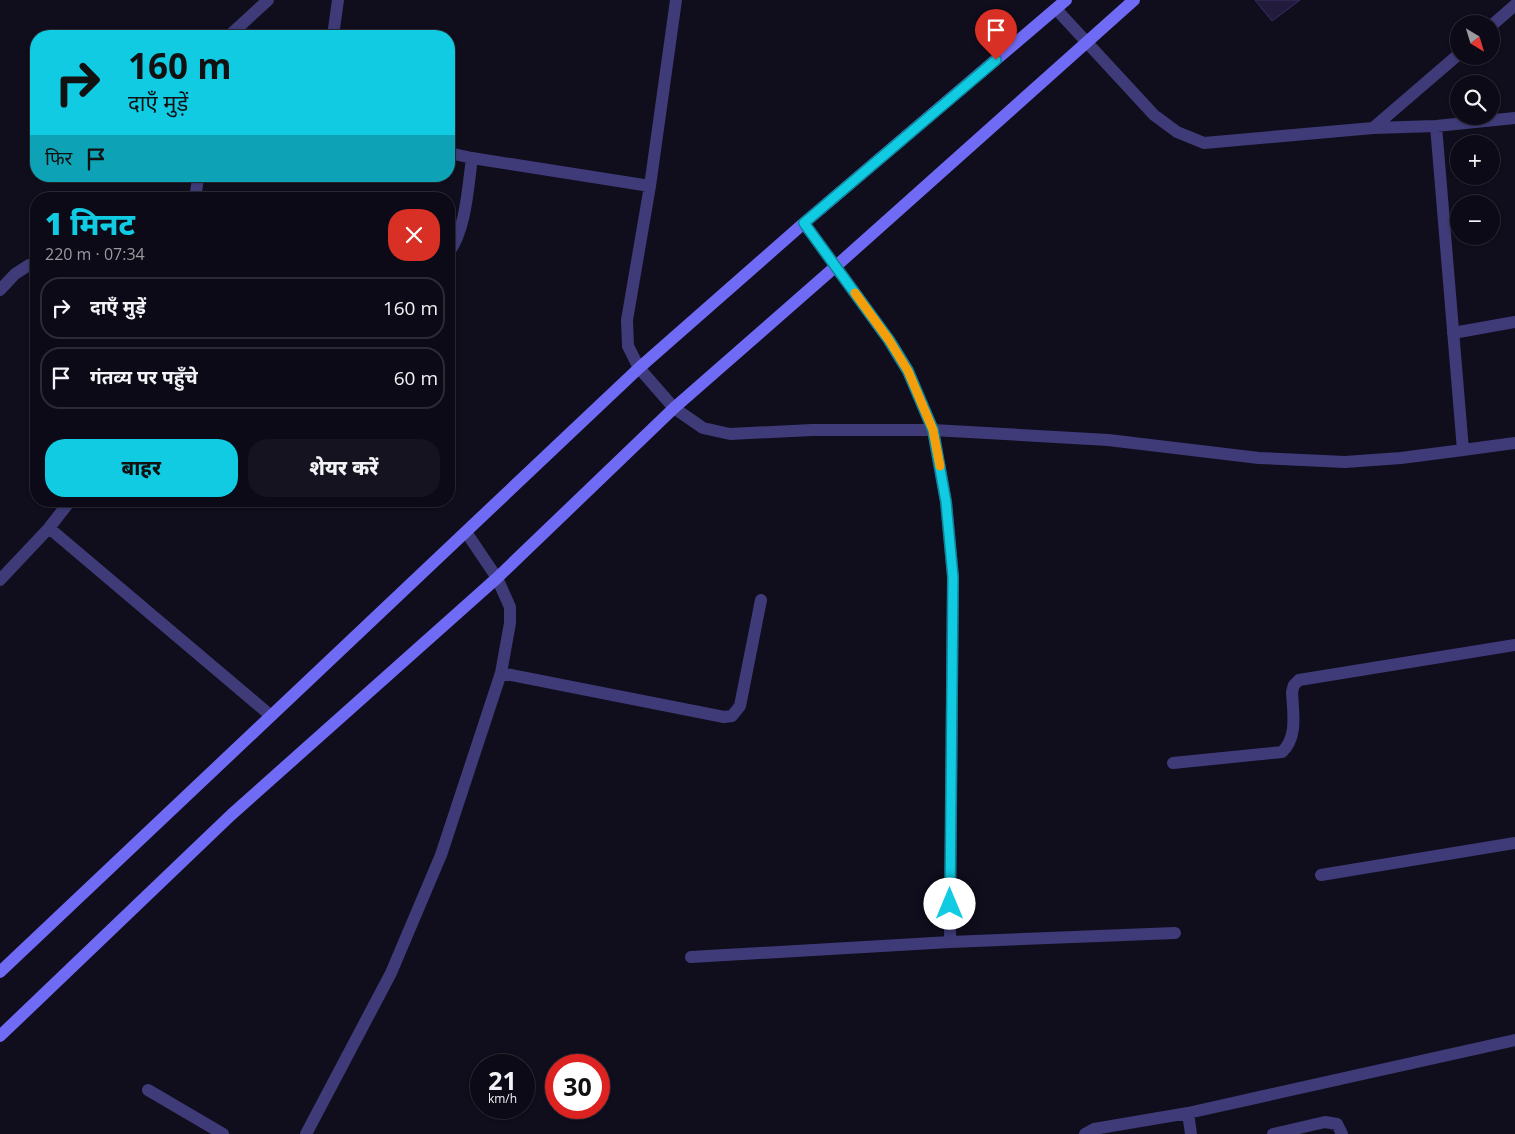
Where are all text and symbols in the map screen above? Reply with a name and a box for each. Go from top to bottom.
pin [975,9,1017,60]
north arrow [1450,15,1500,65]
map controls [1450,15,1500,245]
icon: arrive [982,16,1010,44]
text: 160 m [128,42,232,89]
icon: right [45,50,110,115]
button: search [1450,75,1500,125]
text: दाएँ मुड़ें [128,87,188,117]
button: + [1450,135,1500,185]
text: फिर [45,145,72,171]
icon: arrive [82,145,110,173]
button: − [1450,195,1500,245]
text: 1 मिनट [45,203,135,244]
button: close [388,209,440,261]
text: 220 m · 07:34 [45,243,145,265]
icon: right [47,294,75,322]
text: दाएँ मुड़ें [90,294,146,320]
text: 160 m [383,295,438,321]
icon: arrive [47,364,75,392]
text: गंतव्य पर पहुँचे [90,364,198,390]
text: 60 m [394,365,438,391]
button: बाहर [45,439,238,497]
button: शेयर करें [248,439,440,497]
position arrow [923,877,975,929]
speed limit sign: 30 [545,1054,610,1119]
text: 21 [488,1063,517,1097]
text: km/h [488,1090,517,1107]

